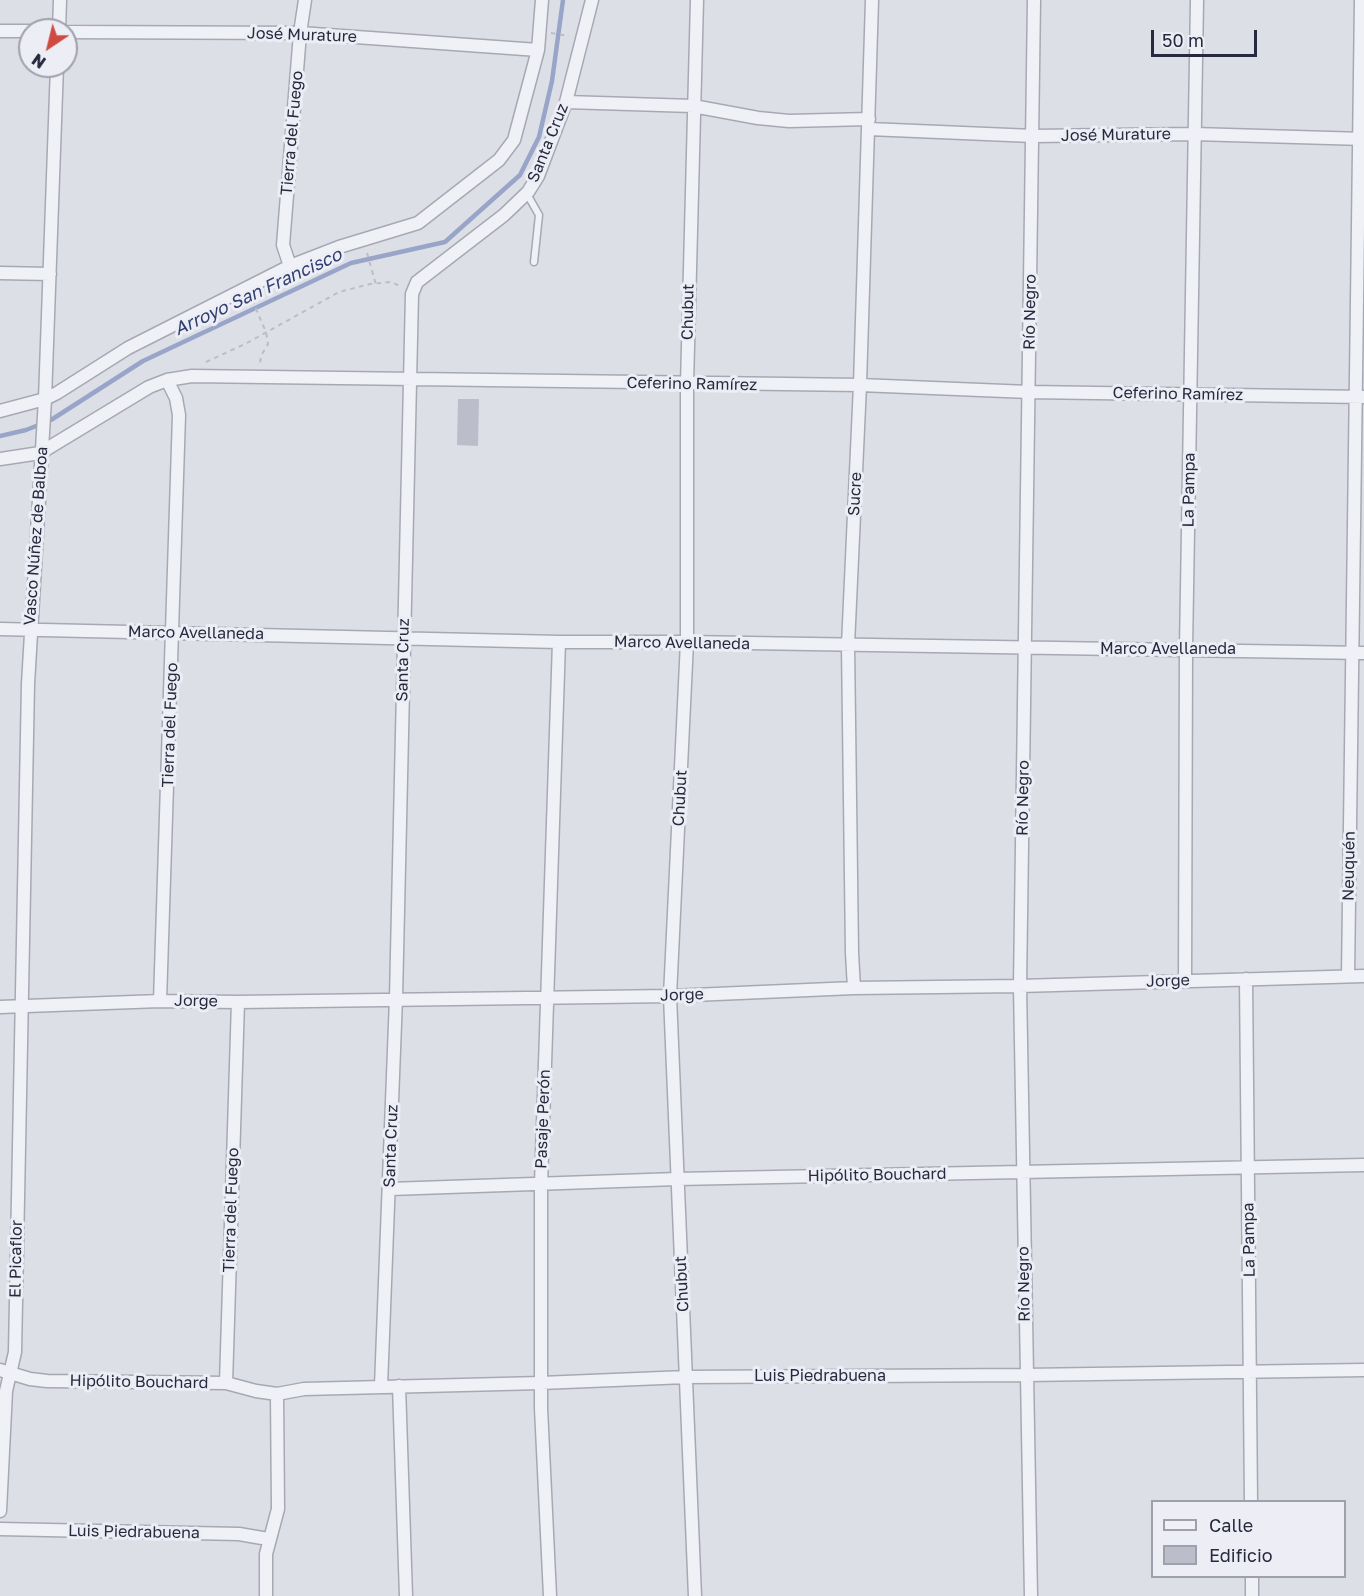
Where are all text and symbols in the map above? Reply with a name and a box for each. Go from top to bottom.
north arrow [18,18,78,78]
scale bar [1154,18,1260,56]
street label: José Murature [247,23,357,47]
text: 50 m [1162,29,1204,51]
text: N [28,49,50,73]
street label: Tierra del Fuego [277,70,307,196]
street label: Santa Cruz [523,101,573,185]
street label: José Murature [1061,124,1171,146]
water label: Arroyo San Francisco [171,244,345,340]
street label: Río Negro [1020,274,1040,350]
street label: Chubut [678,284,698,340]
street label: Ceferino Ramírez [627,373,757,395]
street label: Ceferino Ramírez [1113,383,1243,405]
street label: Vasco Núñez de Balboa [20,446,52,626]
street label: La Pampa [1179,452,1199,528]
street label: Sucre [844,472,866,516]
street label: Santa Cruz [393,618,413,702]
street label: Marco Avellaneda [128,622,264,644]
street label: Marco Avellaneda [614,632,750,654]
street label: Marco Avellaneda [1100,639,1236,659]
street label: Tierra del Fuego [158,662,182,788]
street label: Río Negro [1013,760,1033,836]
street label: Chubut [669,769,691,827]
street label: Neuquén [1339,831,1359,901]
street label: Jorge [1146,971,1190,991]
street label: Jorge [660,985,704,1005]
street label: Jorge [174,991,218,1011]
street label: Pasaje Perón [532,1069,554,1169]
street label: Santa Cruz [380,1104,402,1188]
street label: Tierra del Fuego [219,1147,243,1273]
street label: Hipólito Bouchard [807,1164,947,1186]
street label: La Pampa [1239,1202,1259,1278]
street label: El Picaflor [6,1220,26,1298]
street label: Río Negro [1014,1246,1034,1322]
street label: Chubut [671,1255,693,1313]
street label: Luis Piedrabuena [754,1366,886,1386]
street label: Hipólito Bouchard [69,1371,209,1393]
legend [1151,1500,1346,1578]
text: Calle [1209,1514,1253,1536]
street label: Luis Piedrabuena [68,1521,200,1543]
text: Edificio [1209,1544,1273,1566]

